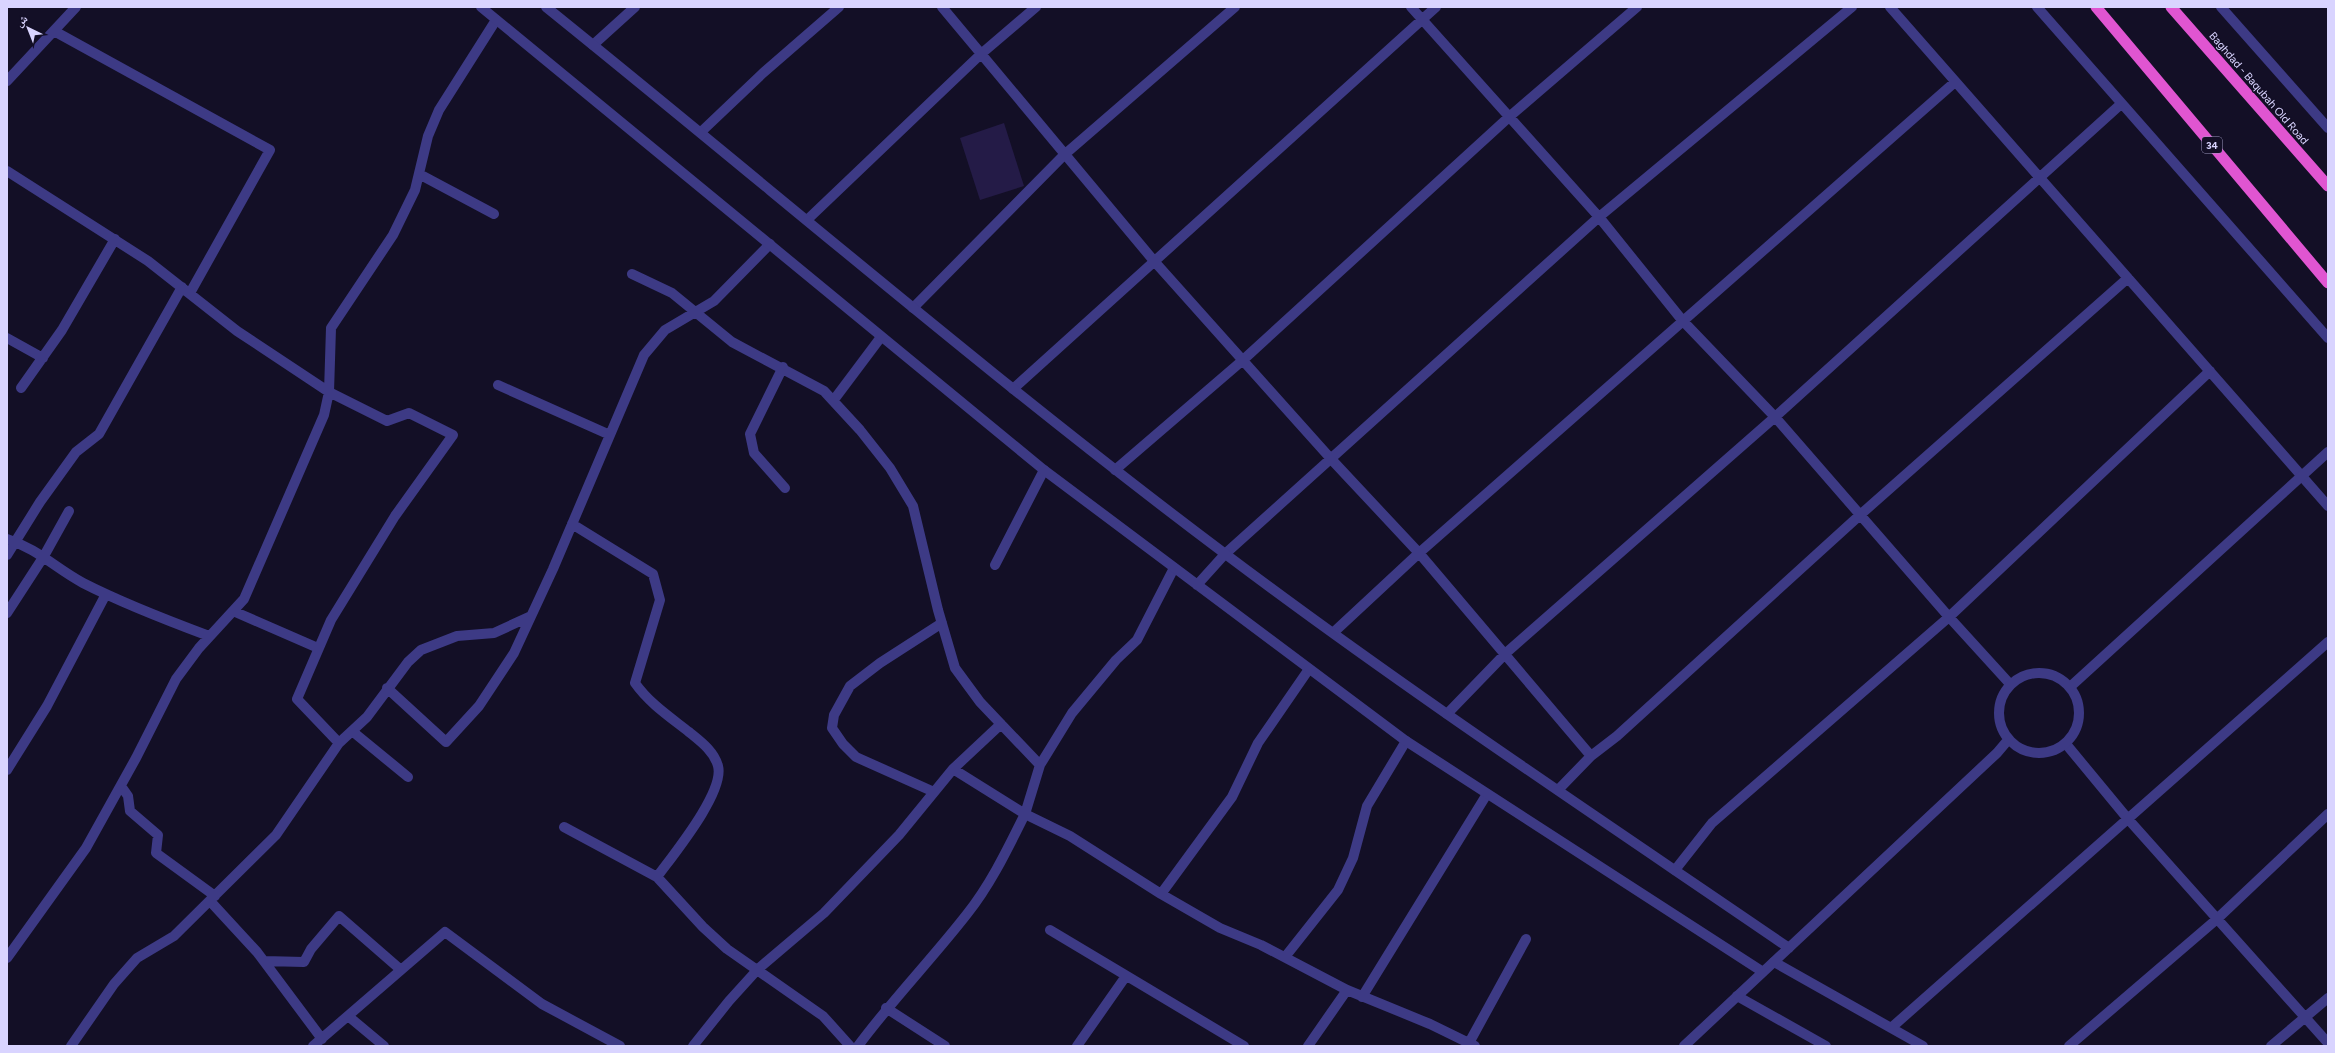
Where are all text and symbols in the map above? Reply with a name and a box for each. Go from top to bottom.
north arrow [8,8,48,48]
text: ش [13,12,31,31]
street label: Baghdad - Baqubah Old Road [2206,29,2311,147]
road number: 34 [2202,137,2222,153]

